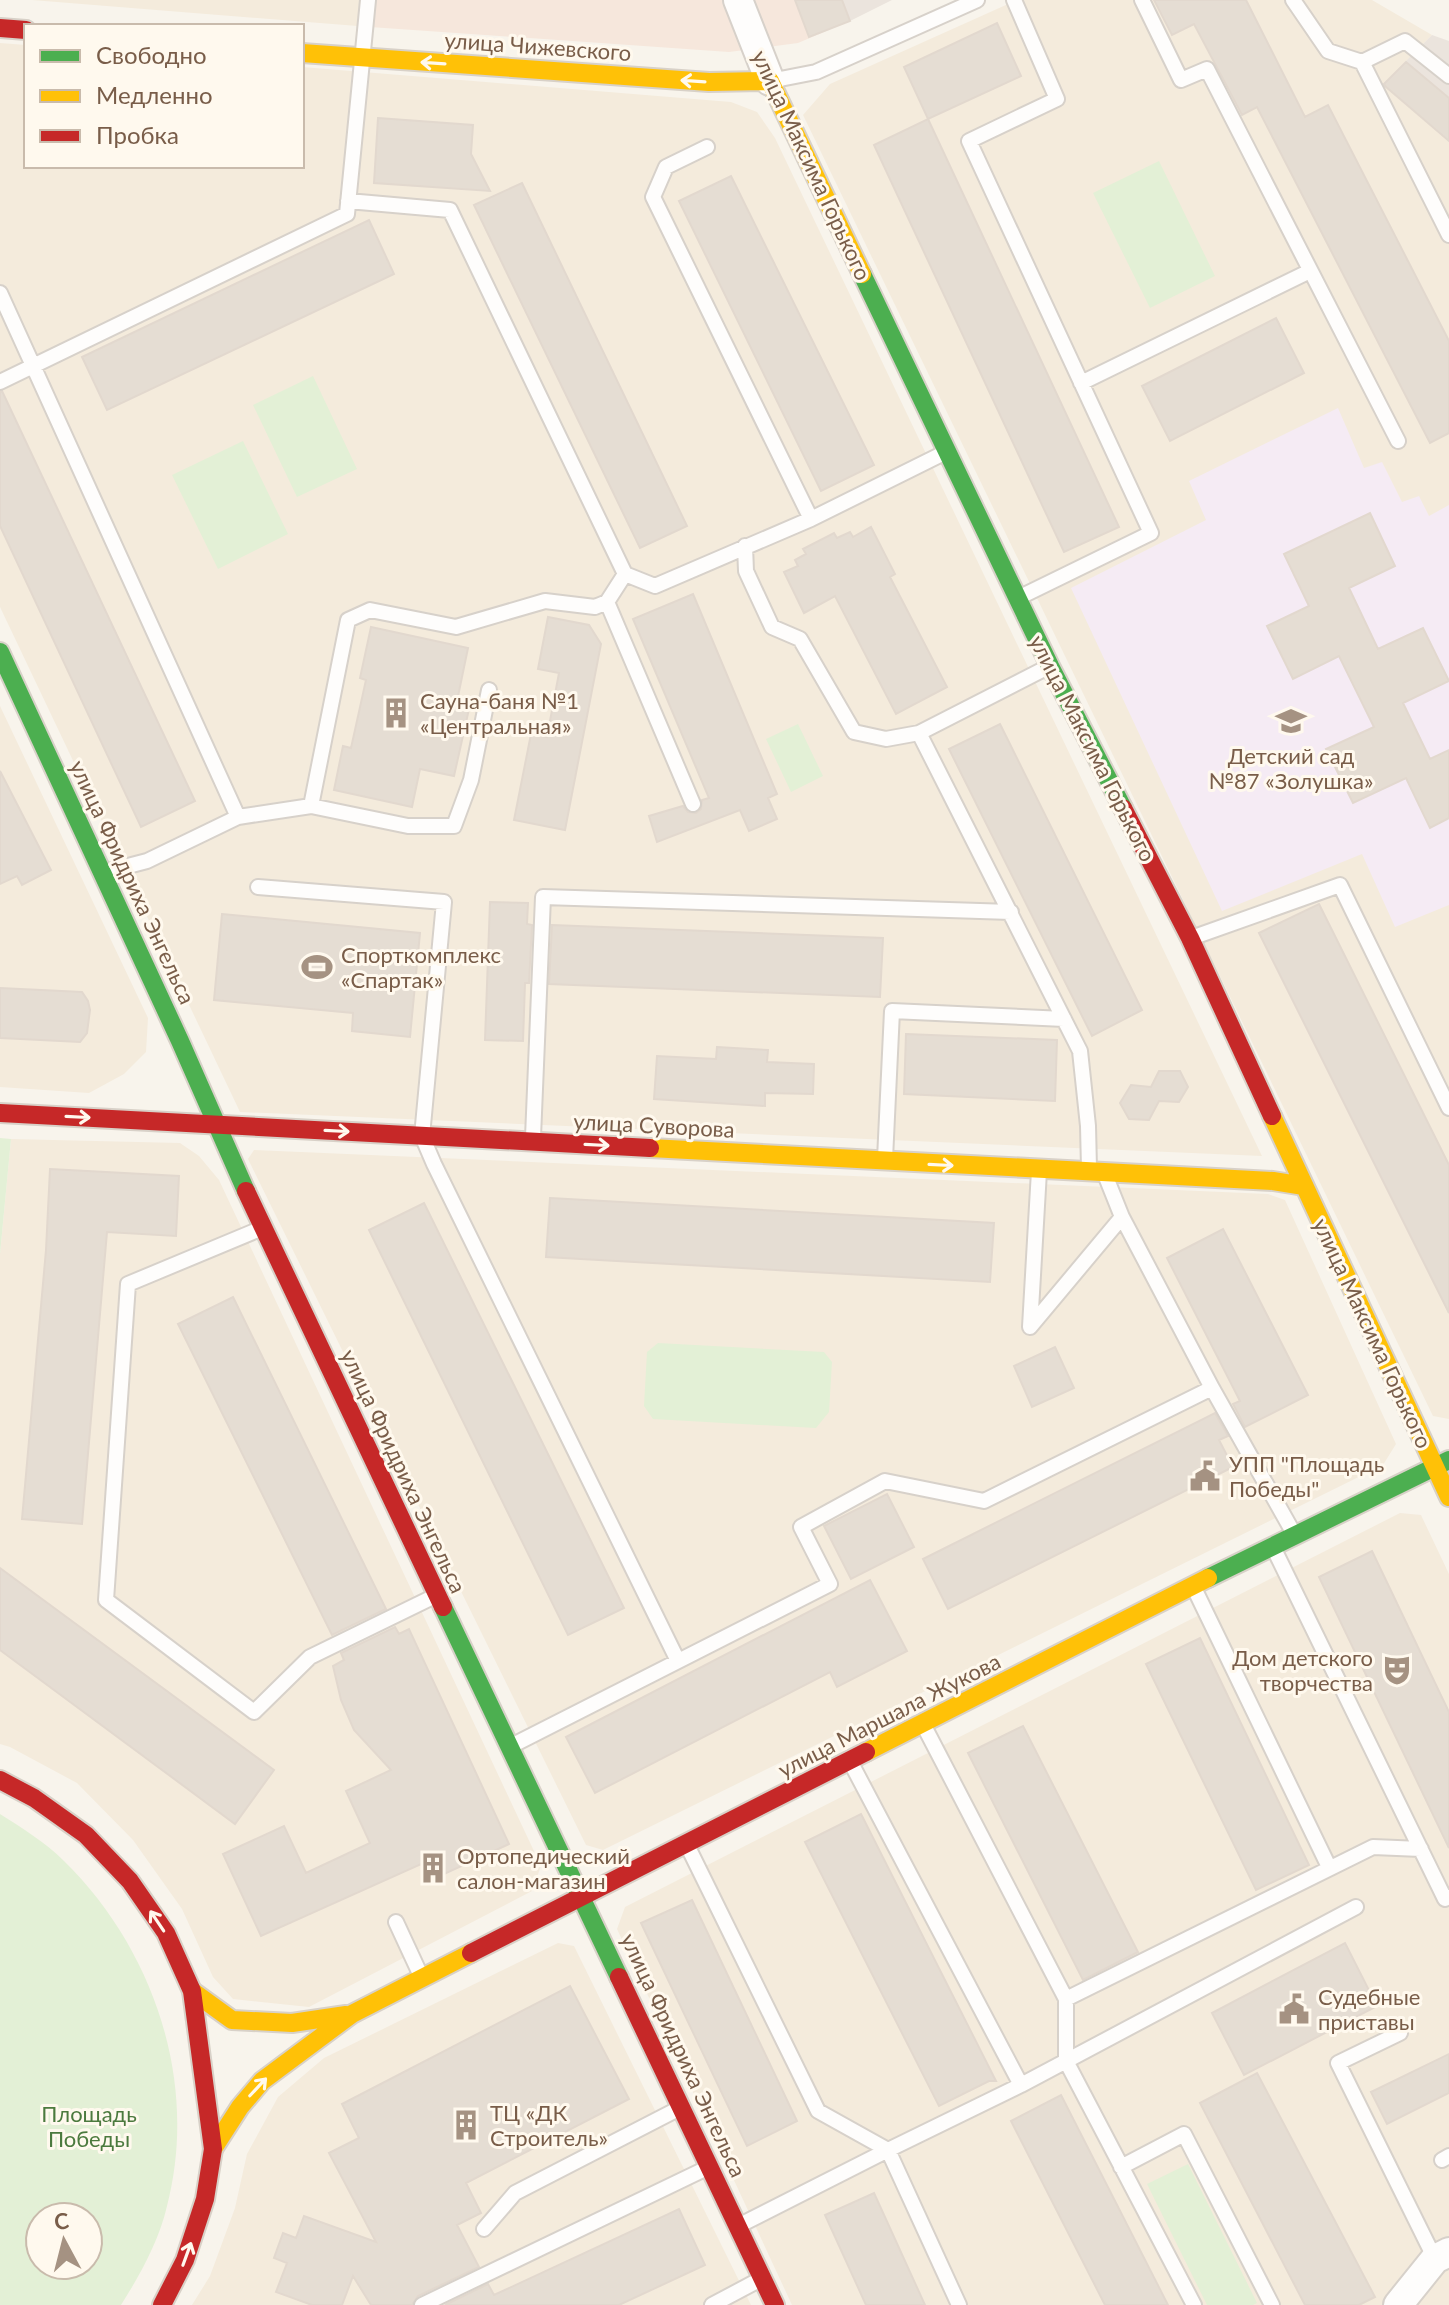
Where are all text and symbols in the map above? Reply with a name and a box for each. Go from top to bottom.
legend [24,24,304,168]
street label: улица Чижевского [444,26,632,66]
text: Свободно [96,40,207,69]
street label: улица Максима Горького [747,46,877,284]
one-way arrow [420,55,447,70]
one-way arrow [680,73,707,88]
text: Медленно [96,80,213,109]
text: Пробка [96,120,179,149]
street label: улица Максима Горького [1024,630,1162,866]
place label: Сауна-баня №1 «Центральная» [420,687,579,739]
building icon: Сауна-баня №1 «Центральная» [379,696,413,730]
school or university icon: Детский сад №87 «Золушка» [1274,704,1308,738]
place label: Детский сад №87 «Золушка» [1209,742,1373,794]
street label: улица Фридриха Энгельса [65,756,201,1008]
place label: Спорткомплекс «Спартак» [341,941,501,993]
sports icon: Спорткомплекс «Спартак» [300,950,334,984]
street label: улица Суворова [573,1107,735,1143]
one-way arrow [64,1109,91,1124]
one-way arrow [323,1124,350,1139]
one-way arrow [583,1138,610,1153]
one-way arrow [927,1157,953,1172]
street label: улица Максима Горького [1308,1214,1438,1452]
street label: улица Фридриха Энгельса [336,1345,472,1597]
place label: УПП "Площадь Победы" [1229,1450,1384,1502]
public building icon: УПП "Площадь Победы" [1188,1459,1222,1493]
place label: Дом детского творчества [1232,1644,1373,1696]
street label: улица Маршала Жукова [773,1647,1005,1783]
theatre icon: Дом детского творчества [1380,1653,1414,1687]
place label: Ортопедический салон-магазин [457,1842,630,1894]
building icon: Ортопедический салон-магазин [416,1851,450,1885]
one-way arrow [149,1910,166,1932]
street label: улица Фридриха Энгельса [616,1929,752,2181]
place label: Судебные приставы [1318,1983,1420,2035]
public building icon: Судебные приставы [1277,1992,1311,2026]
one-way arrow [249,2077,267,2097]
place label: ТЦ «ДК Строитель» [490,2099,608,2151]
park label: Площадь Победы [41,2100,137,2152]
building icon: ТЦ «ДК Строитель» [449,2108,483,2142]
north arrow [24,2201,104,2281]
text: С [53,2206,71,2235]
one-way arrow [180,2241,195,2266]

